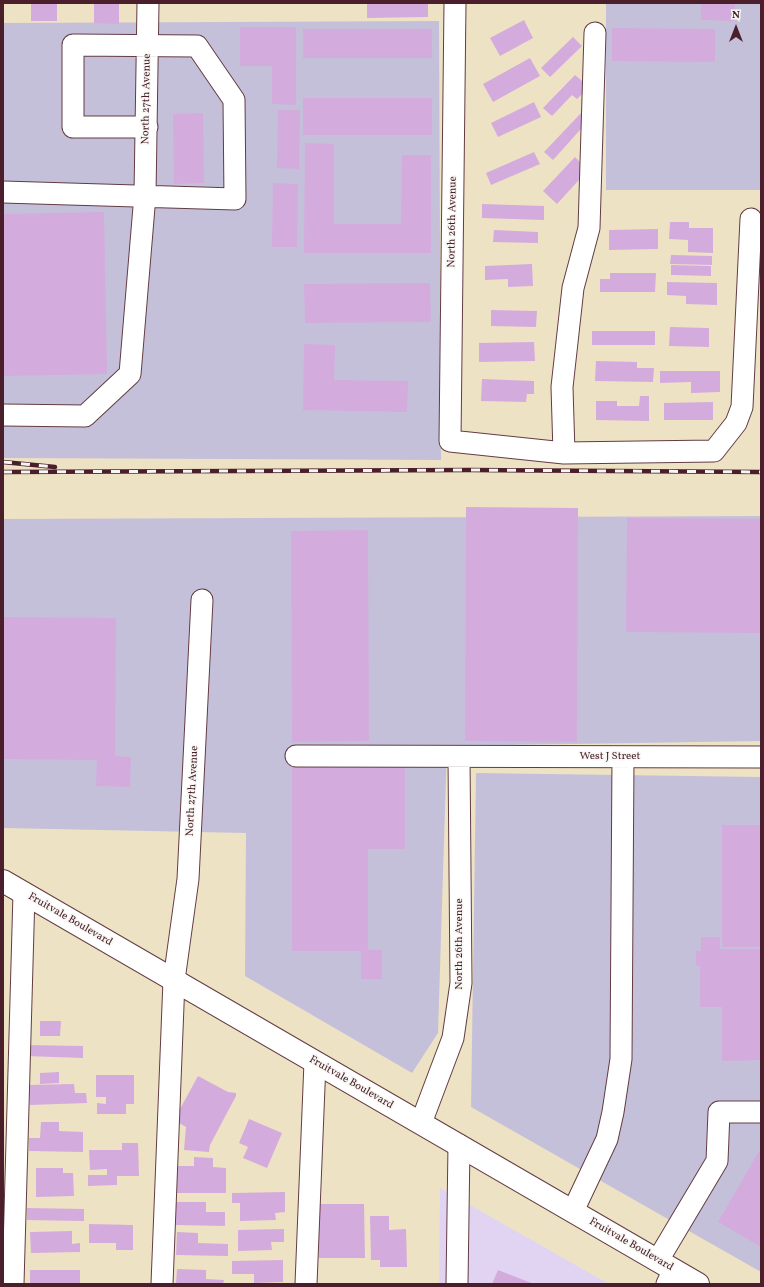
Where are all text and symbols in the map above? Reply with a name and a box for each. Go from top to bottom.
north arrow [716,8,756,48]
text: N [732,8,740,23]
street label: North 27th Avenue [140,53,154,145]
street label: North 26th Avenue [446,176,460,268]
street label: North 27th Avenue [184,745,202,837]
street label: West J Street [580,750,640,764]
street label: Fruitvale Boulevard [25,890,115,950]
street label: North 26th Avenue [453,898,467,990]
street label: Fruitvale Boulevard [306,1053,396,1113]
street label: Fruitvale Boulevard [586,1215,676,1275]

